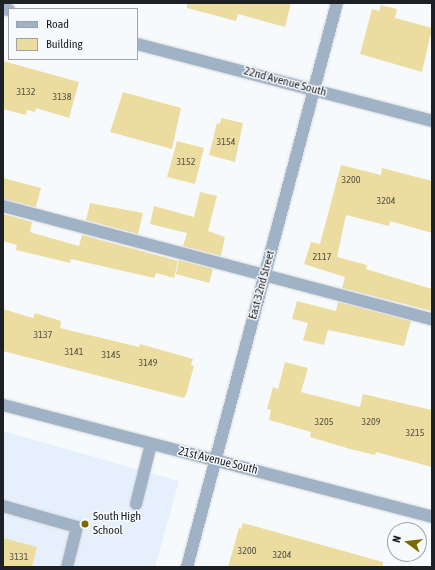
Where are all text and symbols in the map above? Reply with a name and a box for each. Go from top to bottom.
legend [8,8,138,60]
text: Road [46,17,69,31]
text: Building [46,37,83,51]
street label: 22nd Avenue South [242,64,328,100]
house number: 3132 [17,86,35,98]
house number: 3138 [53,91,71,103]
house number: 3154 [217,136,235,148]
house number: 3152 [177,156,195,168]
house number: 3200 [342,174,360,186]
house number: 3204 [377,195,395,207]
street label: East 32nd Street [246,249,278,321]
house number: 2117 [313,251,331,263]
house number: 3137 [34,329,52,341]
house number: 3141 [65,346,83,358]
house number: 3145 [102,349,120,361]
house number: 3149 [139,357,157,369]
house number: 3205 [315,416,333,428]
house number: 3209 [362,416,380,428]
house number: 3215 [406,427,424,439]
street label: 21st Avenue South [177,444,259,478]
place label: South High School [93,510,141,538]
marker: South High School [80,519,90,529]
north arrow [387,522,427,562]
text: N [390,534,403,544]
house number: 3200 [238,545,256,557]
house number: 3204 [273,549,291,561]
house number: 3131 [10,551,28,563]

